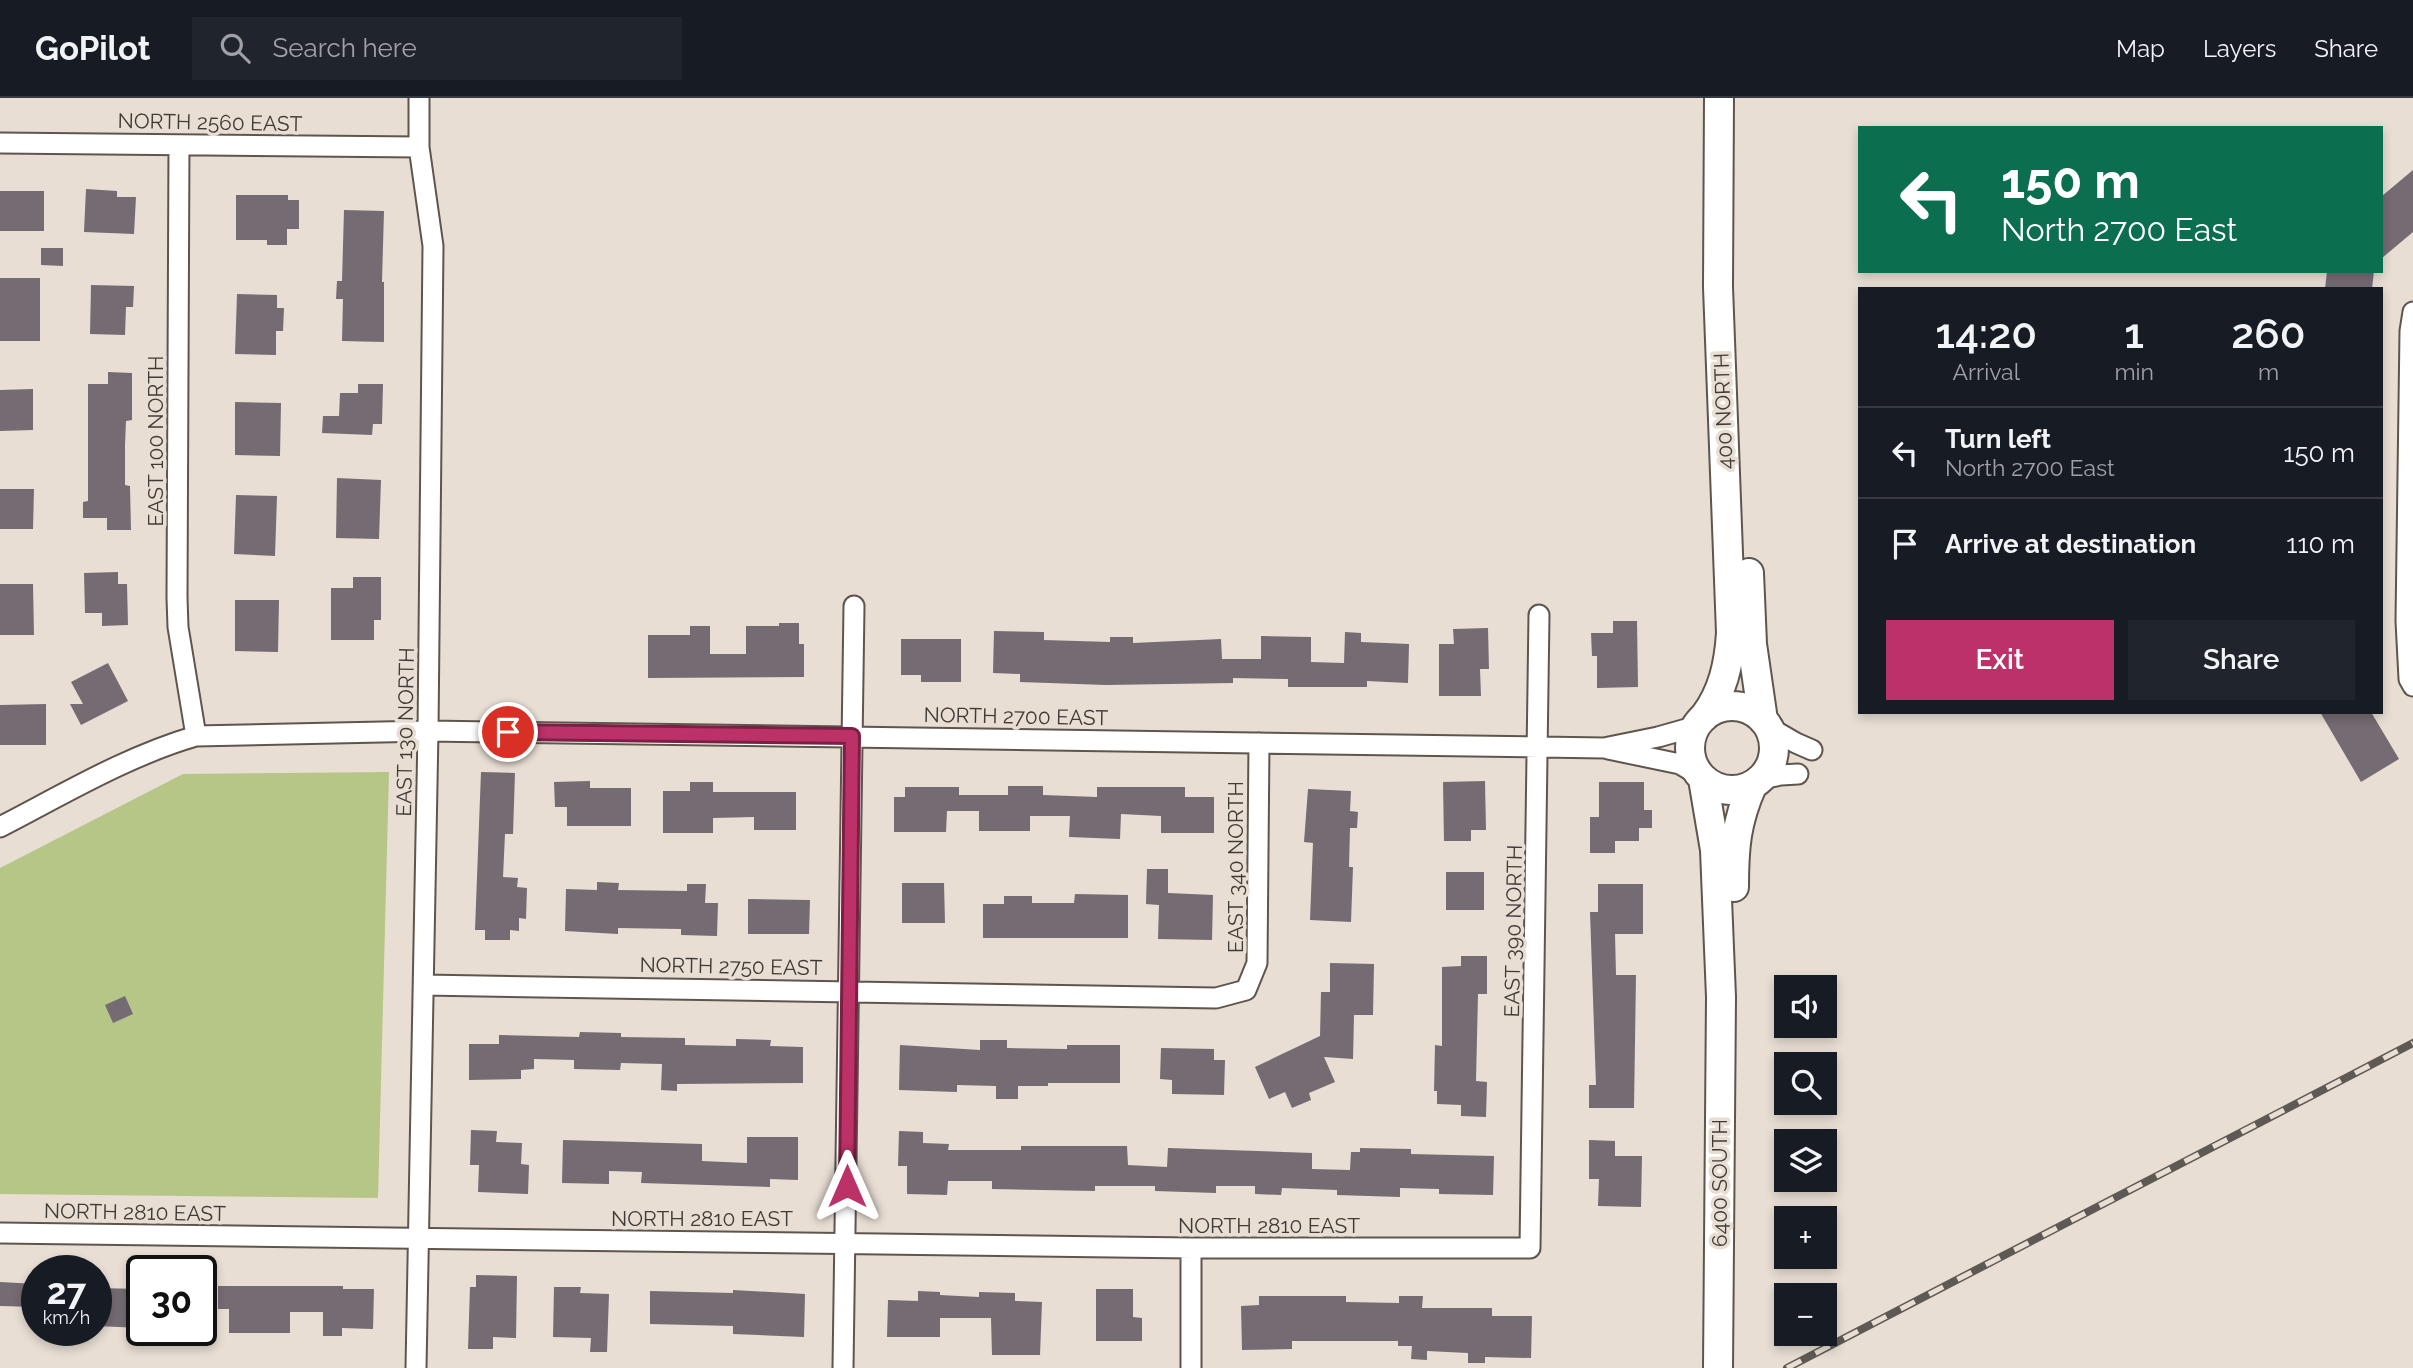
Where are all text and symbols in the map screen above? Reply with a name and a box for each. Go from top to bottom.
search box [192,17,682,80]
text: GoPilot [35,29,150,68]
icon: search [216,29,254,67]
text: Search here [272,33,417,63]
text: Map [2116,34,2165,63]
text: Layers [2203,34,2276,63]
text: Share [2314,34,2378,63]
street label: NORTH 2560 EAST [117,108,303,136]
text: 150 m [2001,152,2140,209]
icon: left [1886,154,1977,245]
text: North 2700 East [2001,211,2237,248]
text: 14:20 [1935,309,2037,358]
text: 1 [2124,309,2144,358]
text: 260 [2231,309,2306,358]
street label: 400 NORTH [1708,352,1738,470]
street label: EAST 100 NORTH [143,356,168,526]
text: Arrival [1952,358,2020,385]
text: min [2114,358,2154,385]
text: m [2258,358,2279,385]
text: Turn left [1945,424,2051,454]
icon: left [1886,434,1924,472]
text: 150 m [2283,438,2355,468]
text: North 2700 East [1945,454,2115,481]
icon: arrive [1886,525,1924,563]
text: Arrive at destination [1945,529,2196,559]
text: 110 m [2286,529,2355,559]
button: Exit [1886,620,2114,700]
button: Share [2128,620,2355,700]
street label: EAST 130 NORTH [391,647,419,817]
pin [478,702,538,762]
street label: NORTH 2700 EAST [923,702,1109,730]
icon: arrive [489,713,527,751]
street label: EAST 340 NORTH [1223,781,1248,953]
street label: EAST 390 NORTH [1499,844,1527,1018]
street label: NORTH 2750 EAST [639,952,823,980]
map controls [1774,975,1837,1346]
button: sound [1774,975,1837,1038]
button: search [1774,1052,1837,1115]
street label: 6400 SOUTH [1707,1119,1732,1247]
button: layers [1774,1129,1837,1192]
position arrow [810,1149,884,1223]
street label: NORTH 2810 EAST [44,1198,226,1226]
street label: NORTH 2810 EAST [611,1206,793,1231]
button: + [1774,1206,1837,1269]
street label: NORTH 2810 EAST [1178,1213,1360,1238]
speed limit sign: 30 [126,1255,217,1346]
text: 27 [47,1271,86,1312]
button: − [1774,1283,1837,1346]
text: km/h [43,1307,90,1328]

